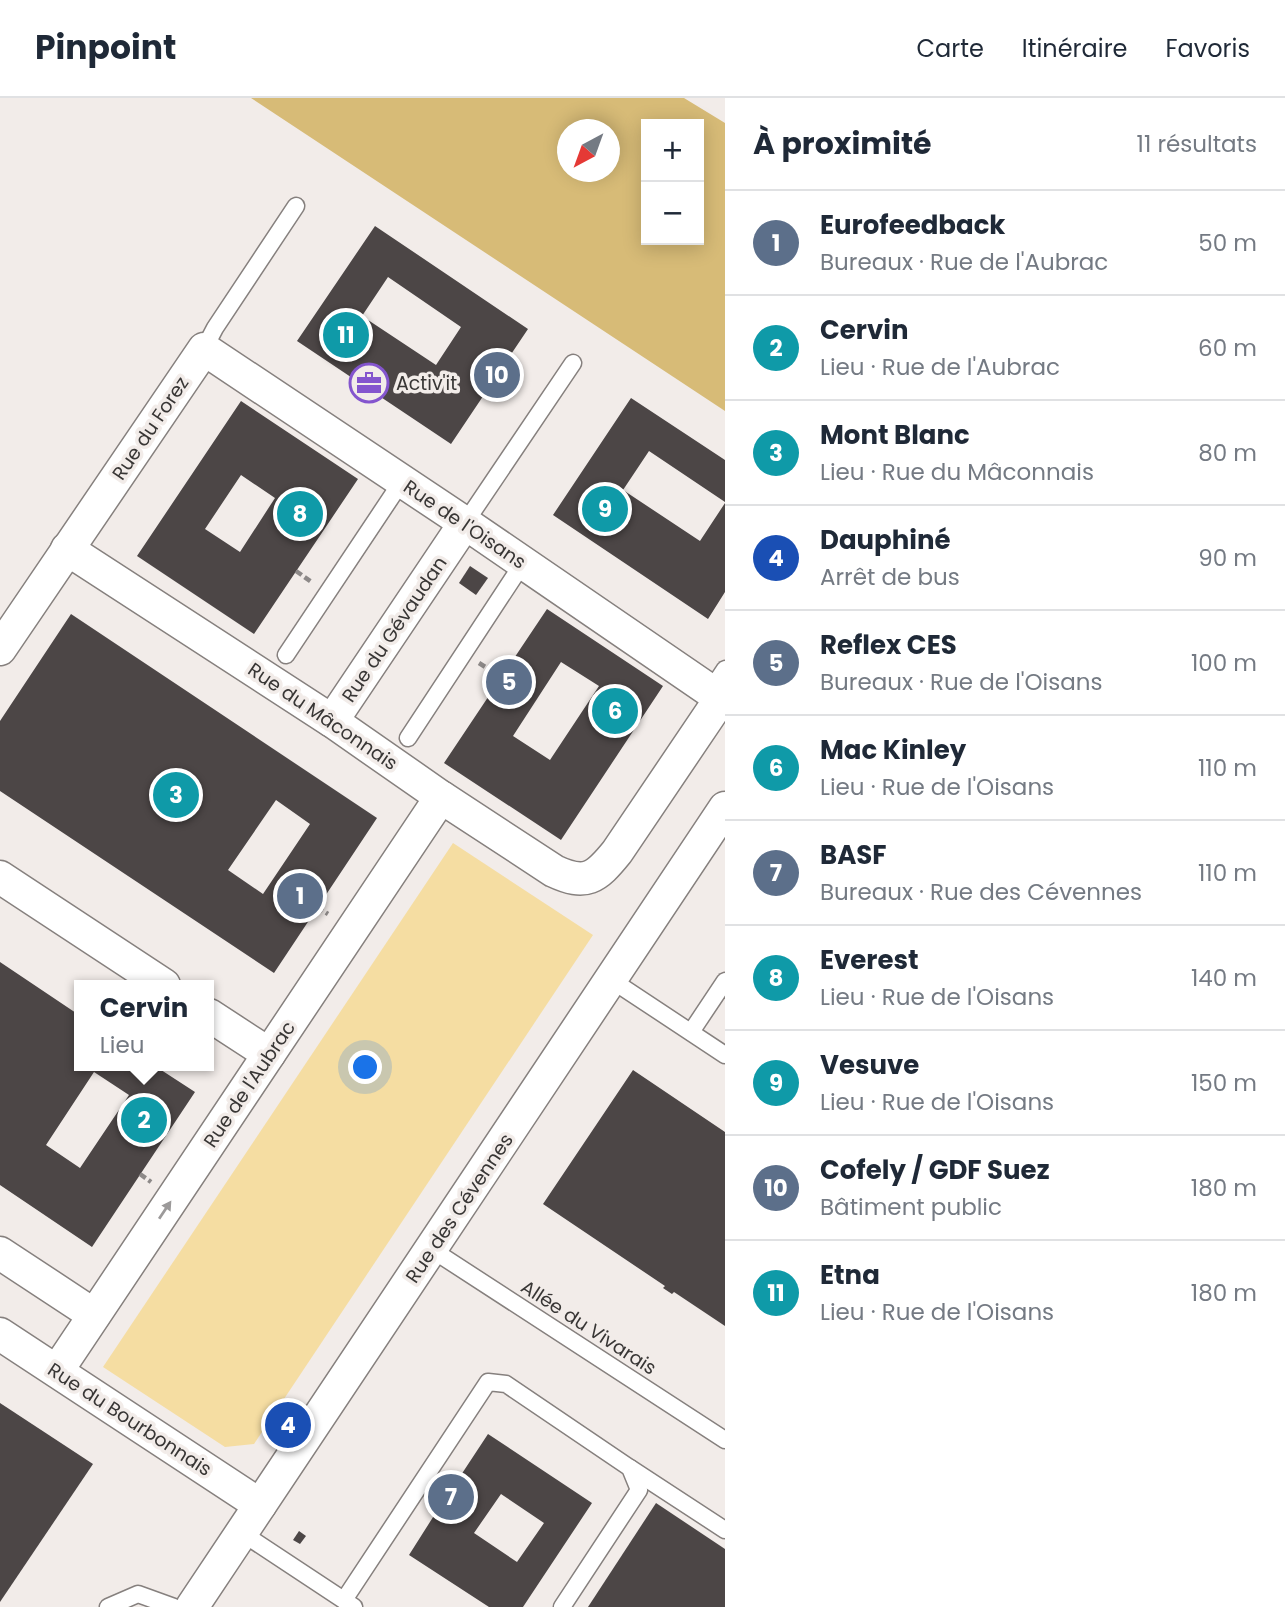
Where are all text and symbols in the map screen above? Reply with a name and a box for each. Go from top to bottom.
text: Pinpoint [35,24,176,71]
text: Carte [916,32,984,65]
text: Itinéraire [1022,32,1127,65]
text: Favoris [1165,32,1250,65]
north arrow [557,119,620,182]
map controls [641,119,704,245]
button: + [641,119,704,182]
text: À proximité [753,122,932,165]
text: 11 résultats [1137,128,1257,160]
button: − [641,182,704,245]
text: Eurofeedback [820,207,1005,243]
text: 1 [772,227,780,259]
text: 50 m [1198,227,1257,259]
text: Bureaux · Rue de l'Aubrac [820,246,1108,278]
pin: 11 [323,309,369,361]
text: Cervin [820,312,908,348]
text: 2 [769,332,783,364]
text: 60 m [1198,332,1257,364]
pin: 10 [474,349,520,401]
text: Lieu · Rue de l'Aubrac [820,351,1060,383]
office icon: Activ'it [348,362,390,404]
place label: Activ'it [396,370,457,397]
street label: Rue du Forez [106,371,195,486]
text: Mont Blanc [820,417,970,453]
text: 3 [769,437,783,469]
text: 80 m [1198,437,1257,469]
text: Lieu · Rue du Mâconnais [820,456,1094,488]
street label: Rue de l'Oisans [398,473,531,575]
pin: 9 [582,483,628,535]
pin: 8 [277,488,323,540]
text: Dauphiné [820,522,950,558]
text: 4 [768,542,784,574]
text: 90 m [1198,542,1257,574]
street label: Rue du Gévaudan [335,551,453,708]
text: Arrêt de bus [820,561,960,593]
text: Reflex CES [820,627,957,663]
text: 5 [769,647,783,679]
text: 100 m [1191,647,1257,679]
street label: Rue du Mâconnais [243,656,403,777]
pin: 5 [486,656,532,708]
text: Bureaux · Rue de l'Oisans [820,666,1103,698]
pin: 6 [592,685,638,737]
text: Mac Kinley [820,732,966,768]
text: 6 [769,752,783,784]
text: 110 m [1198,752,1257,784]
pin: 3 [153,769,199,821]
text: Lieu · Rue de l'Oisans [820,771,1054,803]
text: BASF [820,837,887,873]
text: 7 [770,857,782,889]
text: 110 m [1198,857,1257,889]
pin: 1 [277,870,323,922]
text: Bureaux · Rue des Cévennes [820,876,1142,908]
text: Everest [820,942,919,978]
text: 8 [769,962,783,994]
text: 140 m [1191,962,1257,994]
popup [74,980,214,1071]
text: Lieu · Rue de l'Oisans [820,981,1054,1013]
text: Cervin [100,990,188,1026]
street label: Rue de l'Aubrac [197,1016,302,1153]
text: Lieu [100,1029,144,1061]
text: Vesuve [820,1047,919,1083]
your location [348,1050,382,1084]
text: 9 [769,1067,783,1099]
text: 150 m [1191,1067,1257,1099]
text: Lieu · Rue de l'Oisans [820,1086,1054,1118]
pin: 2 [121,1094,167,1146]
street label: Rue des Cévennes [399,1128,520,1288]
text: Cofely / GDF Suez [820,1152,1050,1188]
text: 10 [764,1172,788,1204]
text: 180 m [1191,1172,1257,1204]
text: Bâtiment public [820,1191,1002,1223]
one-way arrow [159,1200,172,1220]
text: Etna [820,1257,880,1293]
street label: Allée du Vivarais [516,1274,662,1381]
text: 11 [767,1277,785,1309]
text: 180 m [1191,1277,1257,1309]
text: Lieu · Rue de l'Oisans [820,1296,1054,1328]
street label: Rue du Bourbonnais [43,1356,217,1483]
pin: 4 [265,1399,311,1451]
pin: 7 [428,1471,474,1523]

